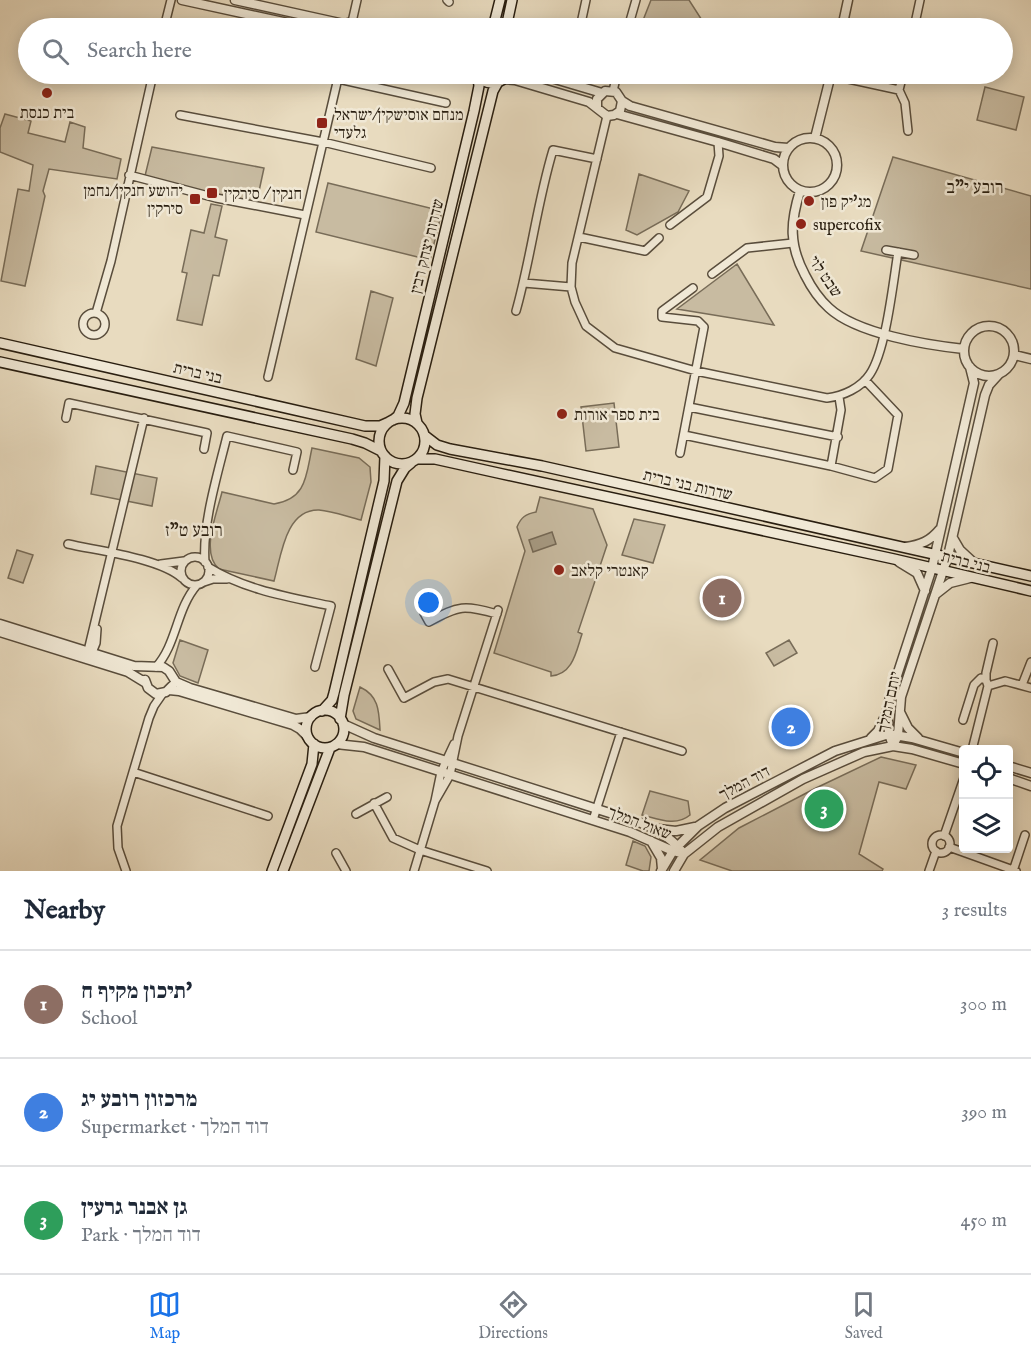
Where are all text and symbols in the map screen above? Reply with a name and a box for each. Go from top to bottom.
search box [18,18,1013,84]
icon: search [39,35,72,68]
text: Search here [87,37,192,65]
marker: בית כנסת [40,86,54,100]
place label: בית כנסת [20,104,74,124]
place label: מנחם אוסישקין/ישראל גלעדי [334,106,463,144]
marker: מנחם אוסישקין/ישראל גלעדי [315,116,329,130]
district label: רובע י"ב [946,177,1004,200]
place label: יהושע חנקין/נחמן סירקין [83,182,183,220]
place label: חנקין / סירקין [224,185,302,205]
marker: חנקין / סירקין [205,186,219,200]
marker: יהושע חנקין/נחמן סירקין [188,192,202,206]
place label: מג'יק פון [821,193,871,213]
marker: מג'יק פון [802,194,816,208]
street label: שדרות יצחק רבין [407,197,449,296]
place label: supercofix [813,216,882,236]
marker: supercofix [794,217,808,231]
street label: שבט לוי [803,252,846,302]
street label: בני ברית [171,359,224,389]
place label: בית ספר אורות [574,406,660,426]
marker: בית ספר אורות [555,407,569,421]
street label: שדרות בני ברית [641,466,734,506]
district label: רובע ט"ז [165,520,223,543]
street label: בני ברית [939,547,992,579]
place label: קאנטרי קלאב [571,562,649,582]
marker: קאנטרי קלאב [552,563,566,577]
pin: 1 [702,576,742,620]
your location [414,588,443,617]
street label: יותם המלך [874,670,906,735]
pin: 2 [772,704,810,750]
map controls [959,745,1013,853]
button: locate [959,745,1013,799]
street label: דוד המלך [716,762,774,805]
pin: 3 [804,786,844,832]
button: layers [959,799,1013,853]
street label: שאול המלך [605,803,674,845]
text: Nearby [24,894,105,927]
text: 3 results [942,898,1007,923]
text: תיכון מקיף ח' [81,978,192,1006]
text: 1 [40,992,47,1017]
text: 300 m [960,992,1007,1017]
text: School [81,1006,137,1031]
text: מרכזון רובע יג [81,1086,197,1114]
text: 2 [39,1100,48,1125]
text: 390 m [961,1100,1007,1125]
text: Supermarket · דוד המלך [81,1115,269,1140]
text: גן אבנר גרעין [81,1194,188,1222]
text: 3 [40,1208,47,1233]
text: 450 m [960,1208,1007,1233]
text: Park · דוד המלך [81,1223,201,1248]
tab: Map [148,1288,181,1344]
tab: Directions [478,1288,548,1344]
tab: Saved [845,1288,883,1344]

